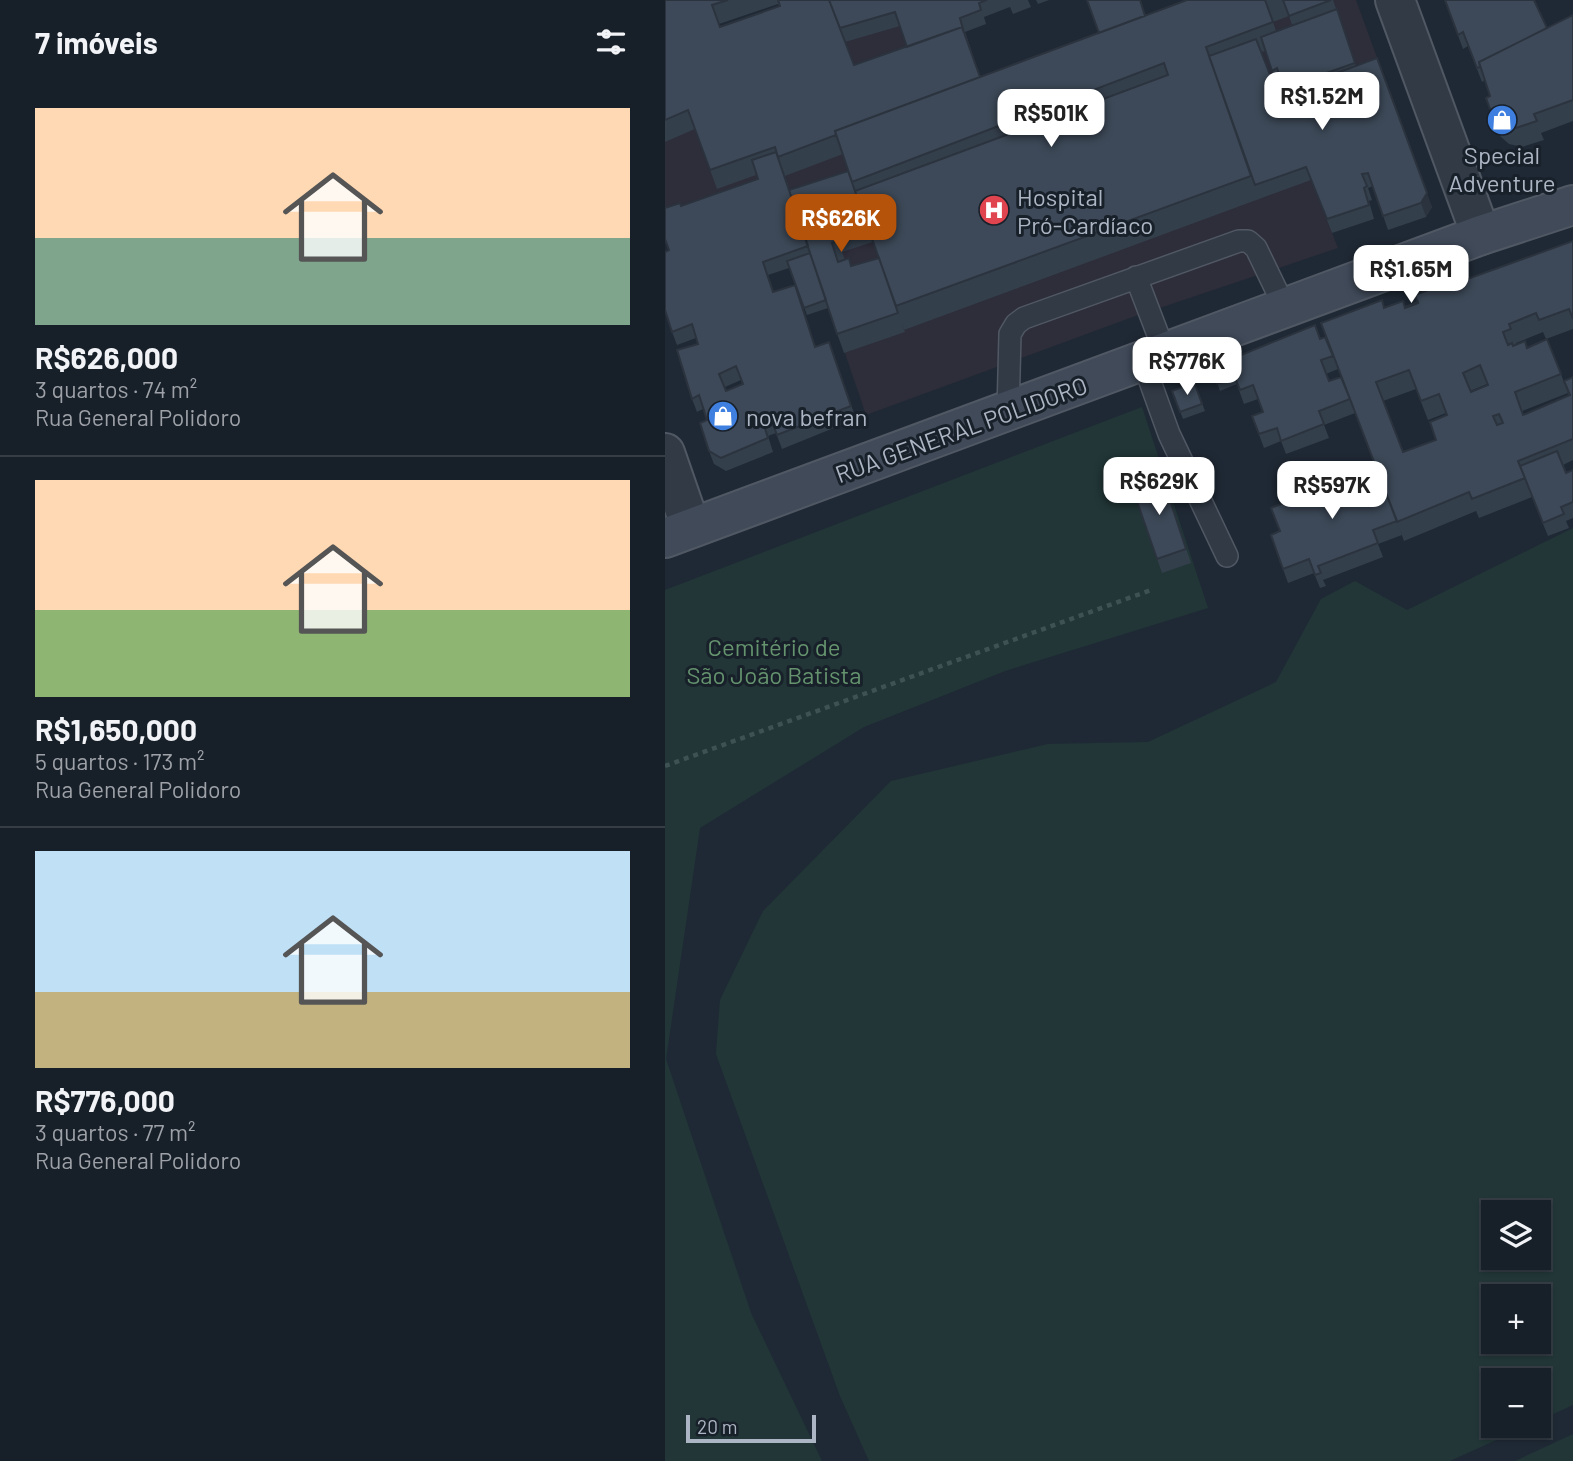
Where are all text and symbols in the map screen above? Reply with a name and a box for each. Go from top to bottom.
icon: filters [592,23,630,61]
text: 7 imóveis [35,24,158,60]
pin: R$1.52M [1257,72,1387,132]
text: R$1.52M [1280,81,1364,109]
pin: R$501K [994,90,1108,149]
text: R$501K [1013,98,1089,126]
shop icon: Special Adventure [1485,103,1519,137]
place label: Special Adventure [1448,140,1556,197]
icon: home [270,154,396,280]
place label: Hospital Pró-Cardíaco [1017,182,1153,239]
hospital icon: Hospital Pró-Cardíaco [977,193,1011,227]
pin: R$626K [784,194,898,254]
text: R$626K [801,203,881,231]
pin: R$1.65M [1346,246,1476,305]
text: R$1.65M [1370,254,1452,282]
pin: R$776K [1130,338,1244,397]
text: R$626,000 [35,339,178,375]
text: R$776K [1149,346,1225,374]
street label: RUA GENERAL POLIDORO [831,370,1091,488]
text: 3 quartos · 74 m² [35,375,197,403]
shop icon: nova befran [706,399,740,433]
place label: nova befran [746,402,868,431]
text: Rua General Polidoro [35,403,241,431]
pin: R$629K [1102,458,1216,517]
pin: R$597K [1275,462,1389,521]
text: R$629K [1119,466,1199,494]
text: R$597K [1293,470,1371,498]
icon: home [270,526,396,652]
park label: Cemitério de São João Batista [686,632,862,689]
text: R$1,650,000 [35,711,197,747]
text: 5 quartos · 173 m² [35,747,204,775]
text: Rua General Polidoro [35,775,241,803]
icon: home [270,897,396,1023]
text: R$776,000 [35,1082,175,1118]
text: 3 quartos · 77 m² [35,1118,195,1146]
text: Rua General Polidoro [35,1146,241,1174]
map controls [1481,1200,1551,1438]
button: layers [1481,1200,1551,1270]
button: + [1481,1284,1551,1354]
button: − [1481,1368,1551,1438]
scale bar [686,1412,815,1444]
text: 20 m [697,1415,737,1438]

